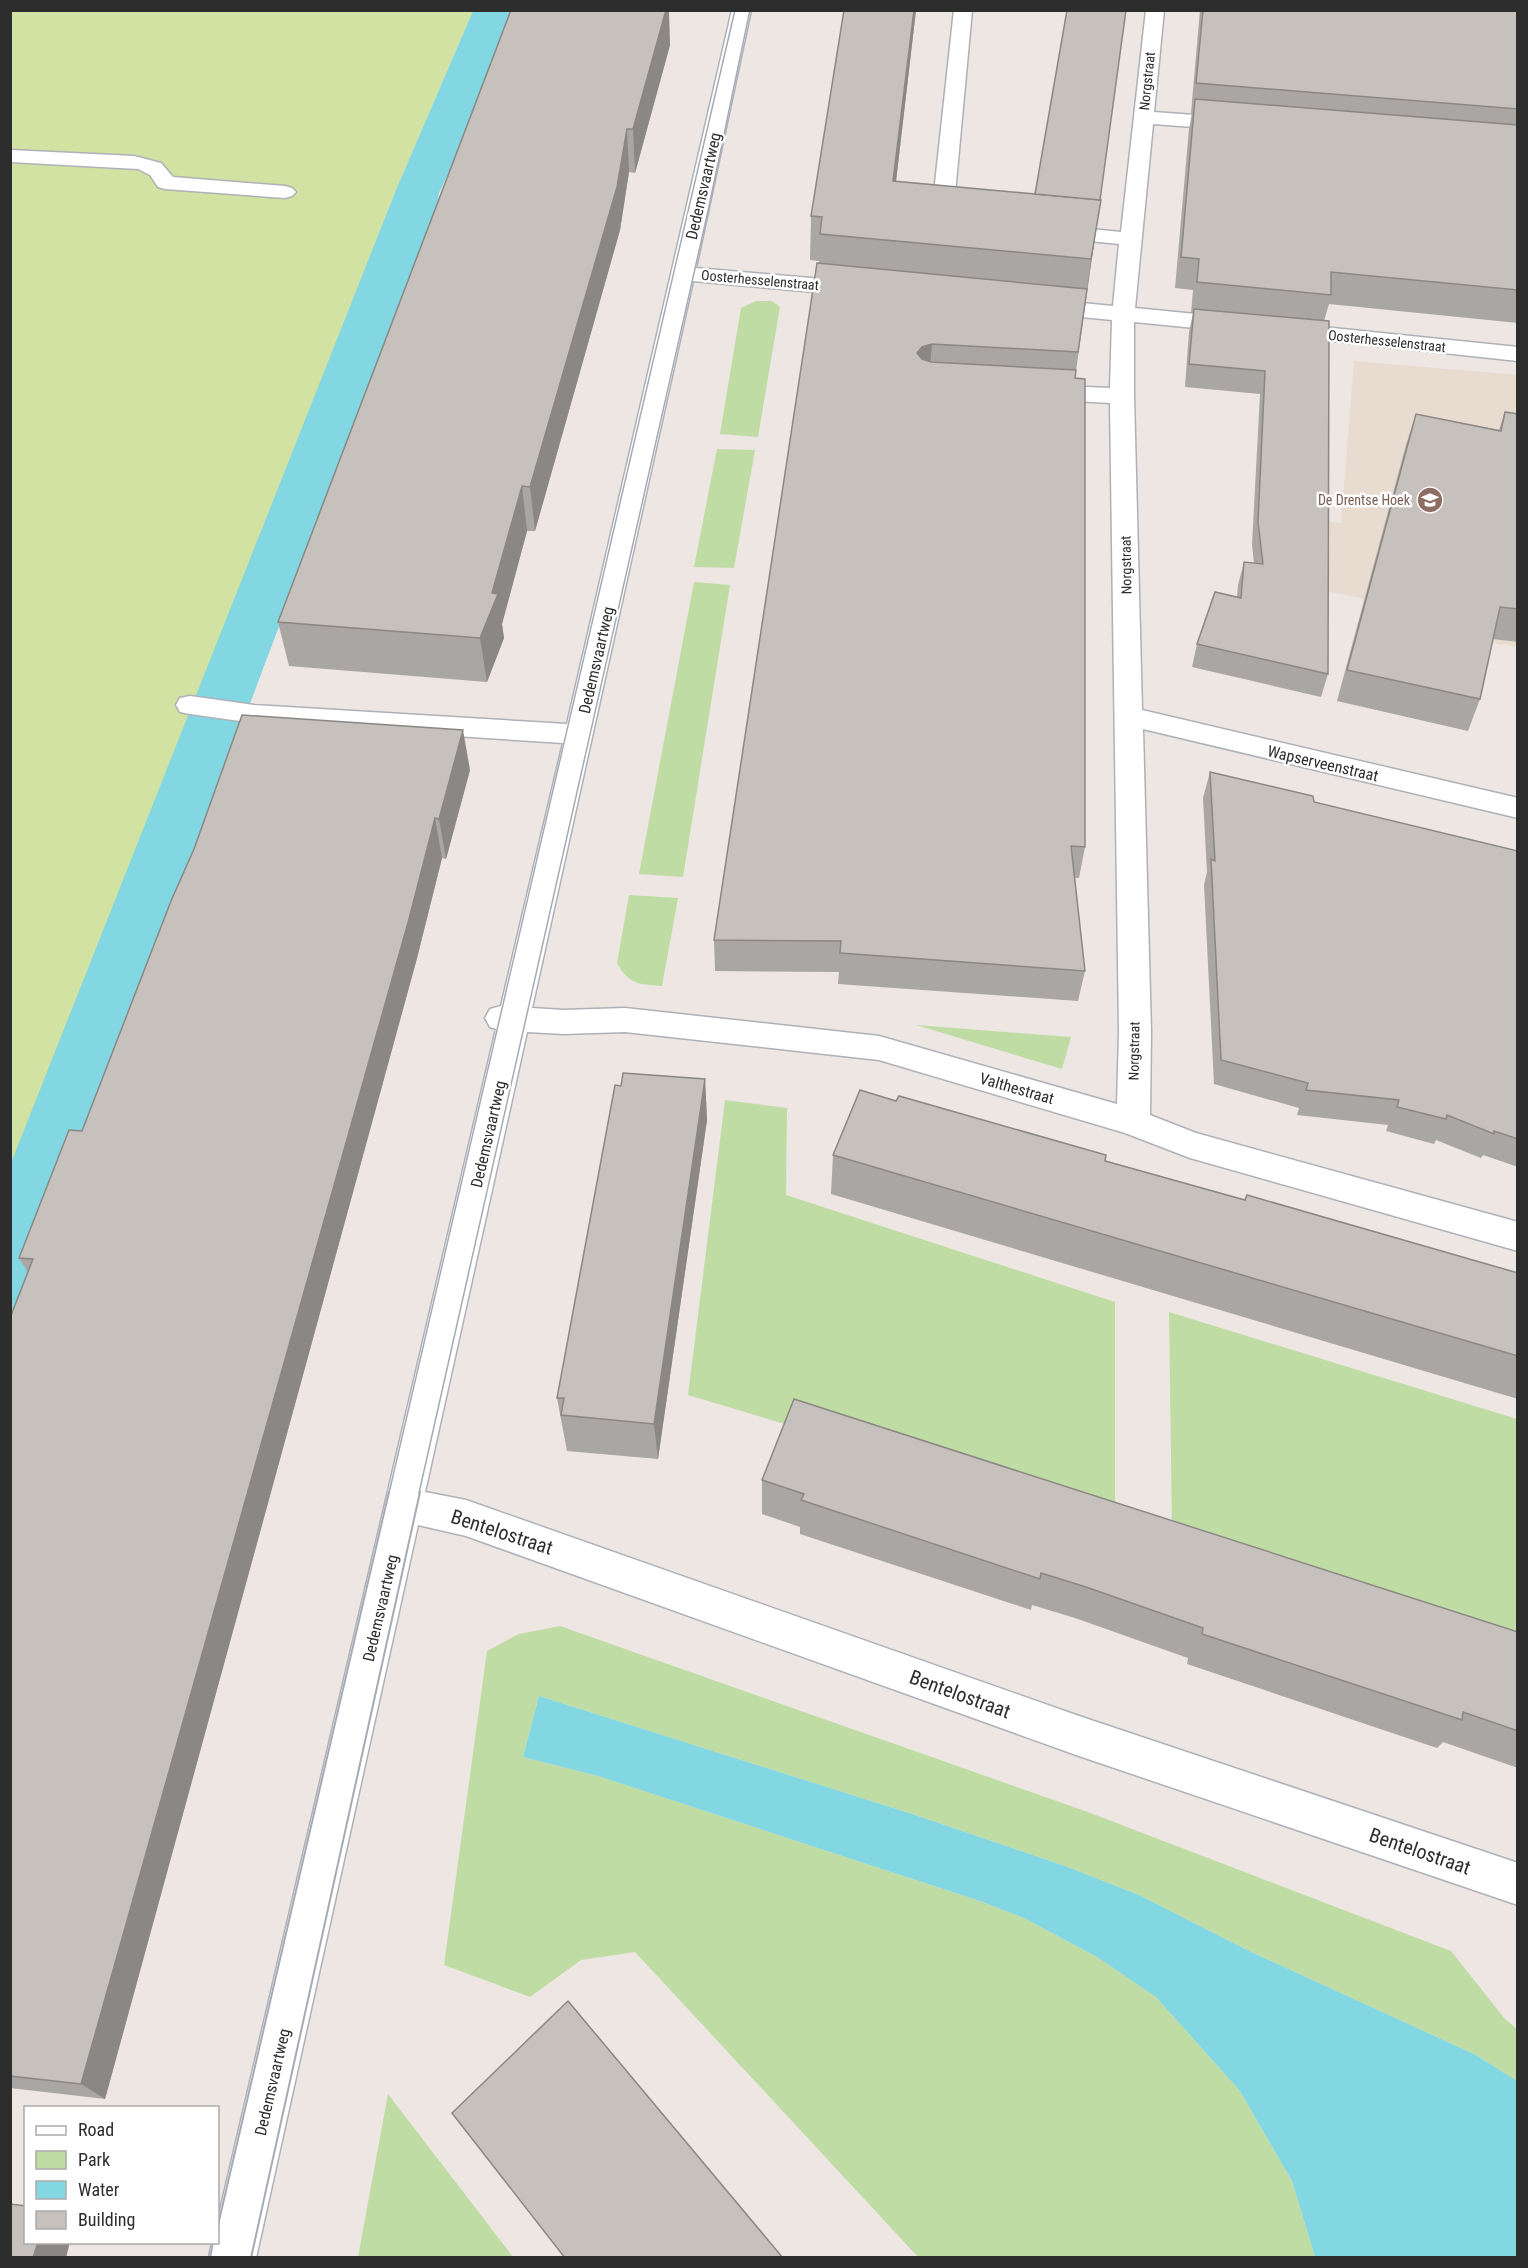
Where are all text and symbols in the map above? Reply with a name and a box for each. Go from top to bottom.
street label: Norgstraat [1136,51,1158,111]
street label: Dedemsvaartweg [682,131,725,241]
street label: Oosterhesselenstraat [700,267,820,293]
street label: Oosterhesselenstraat [1327,327,1447,355]
school or university icon: De Drentse Hoek [1415,485,1445,515]
place label: De Drentse Hoek [1318,492,1411,508]
street label: Norgstraat [1117,535,1135,595]
street label: Dedemsvaartweg [575,605,618,715]
street label: Wapserveenstraat [1265,741,1381,786]
street label: Norgstraat [1125,1021,1143,1081]
street label: Valthestraat [977,1069,1057,1108]
street label: Dedemsvaartweg [467,1079,510,1189]
street label: Bentelostraat [448,1504,556,1560]
street label: Dedemsvaartweg [359,1553,402,1663]
street label: Bentelostraat [906,1665,1014,1723]
street label: Bentelostraat [1366,1822,1474,1880]
street label: Dedemsvaartweg [251,2027,294,2137]
legend [24,2106,219,2244]
text: Road [78,2119,114,2140]
text: Park [78,2149,110,2170]
text: Water [78,2179,120,2200]
text: Building [78,2209,135,2230]

